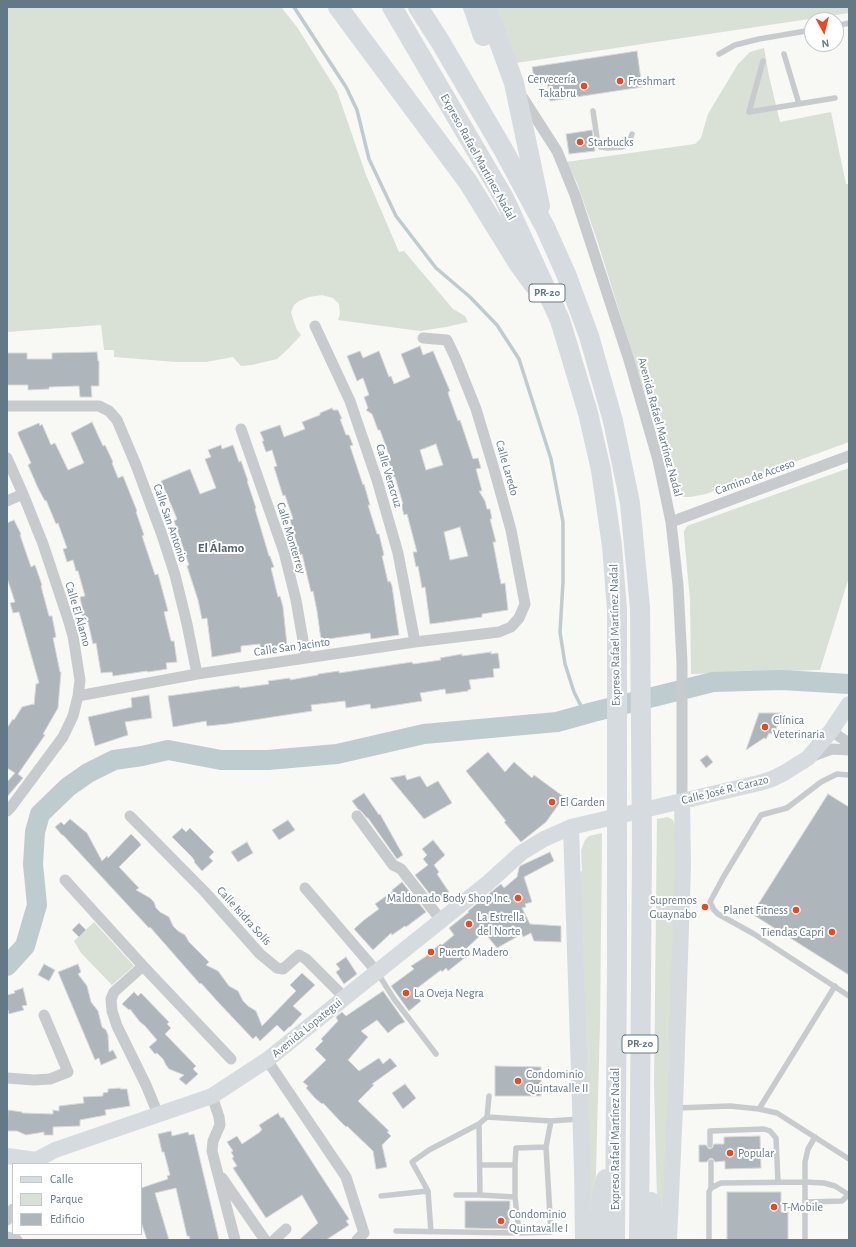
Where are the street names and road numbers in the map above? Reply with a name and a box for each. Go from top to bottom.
street label: Expreso Rafael Martínez Nadal [437,91,519,223]
road number: PR-20 [529,284,565,302]
street label: Avenida Rafael Martínez Nadal [634,356,686,498]
street label: Calle Laredo [492,439,522,497]
street label: Calle Veracruz [373,442,405,510]
street label: Camino de Acceso [713,456,797,498]
street label: Calle San Antonio [150,482,190,564]
street label: Calle Monterrey [273,501,309,575]
street label: Expreso Rafael Martínez Nadal [607,564,623,706]
street label: Calle El Álamo [62,580,94,648]
street label: Calle San Jacinto [253,635,331,659]
street label: Calle José R. Carazo [680,772,770,808]
street label: Calle Isidra Solís [214,883,274,949]
street label: Avenida Lopategui [269,995,345,1061]
road number: PR-20 [622,1035,658,1053]
street label: Expreso Rafael Martínez Nadal [608,1068,622,1210]

